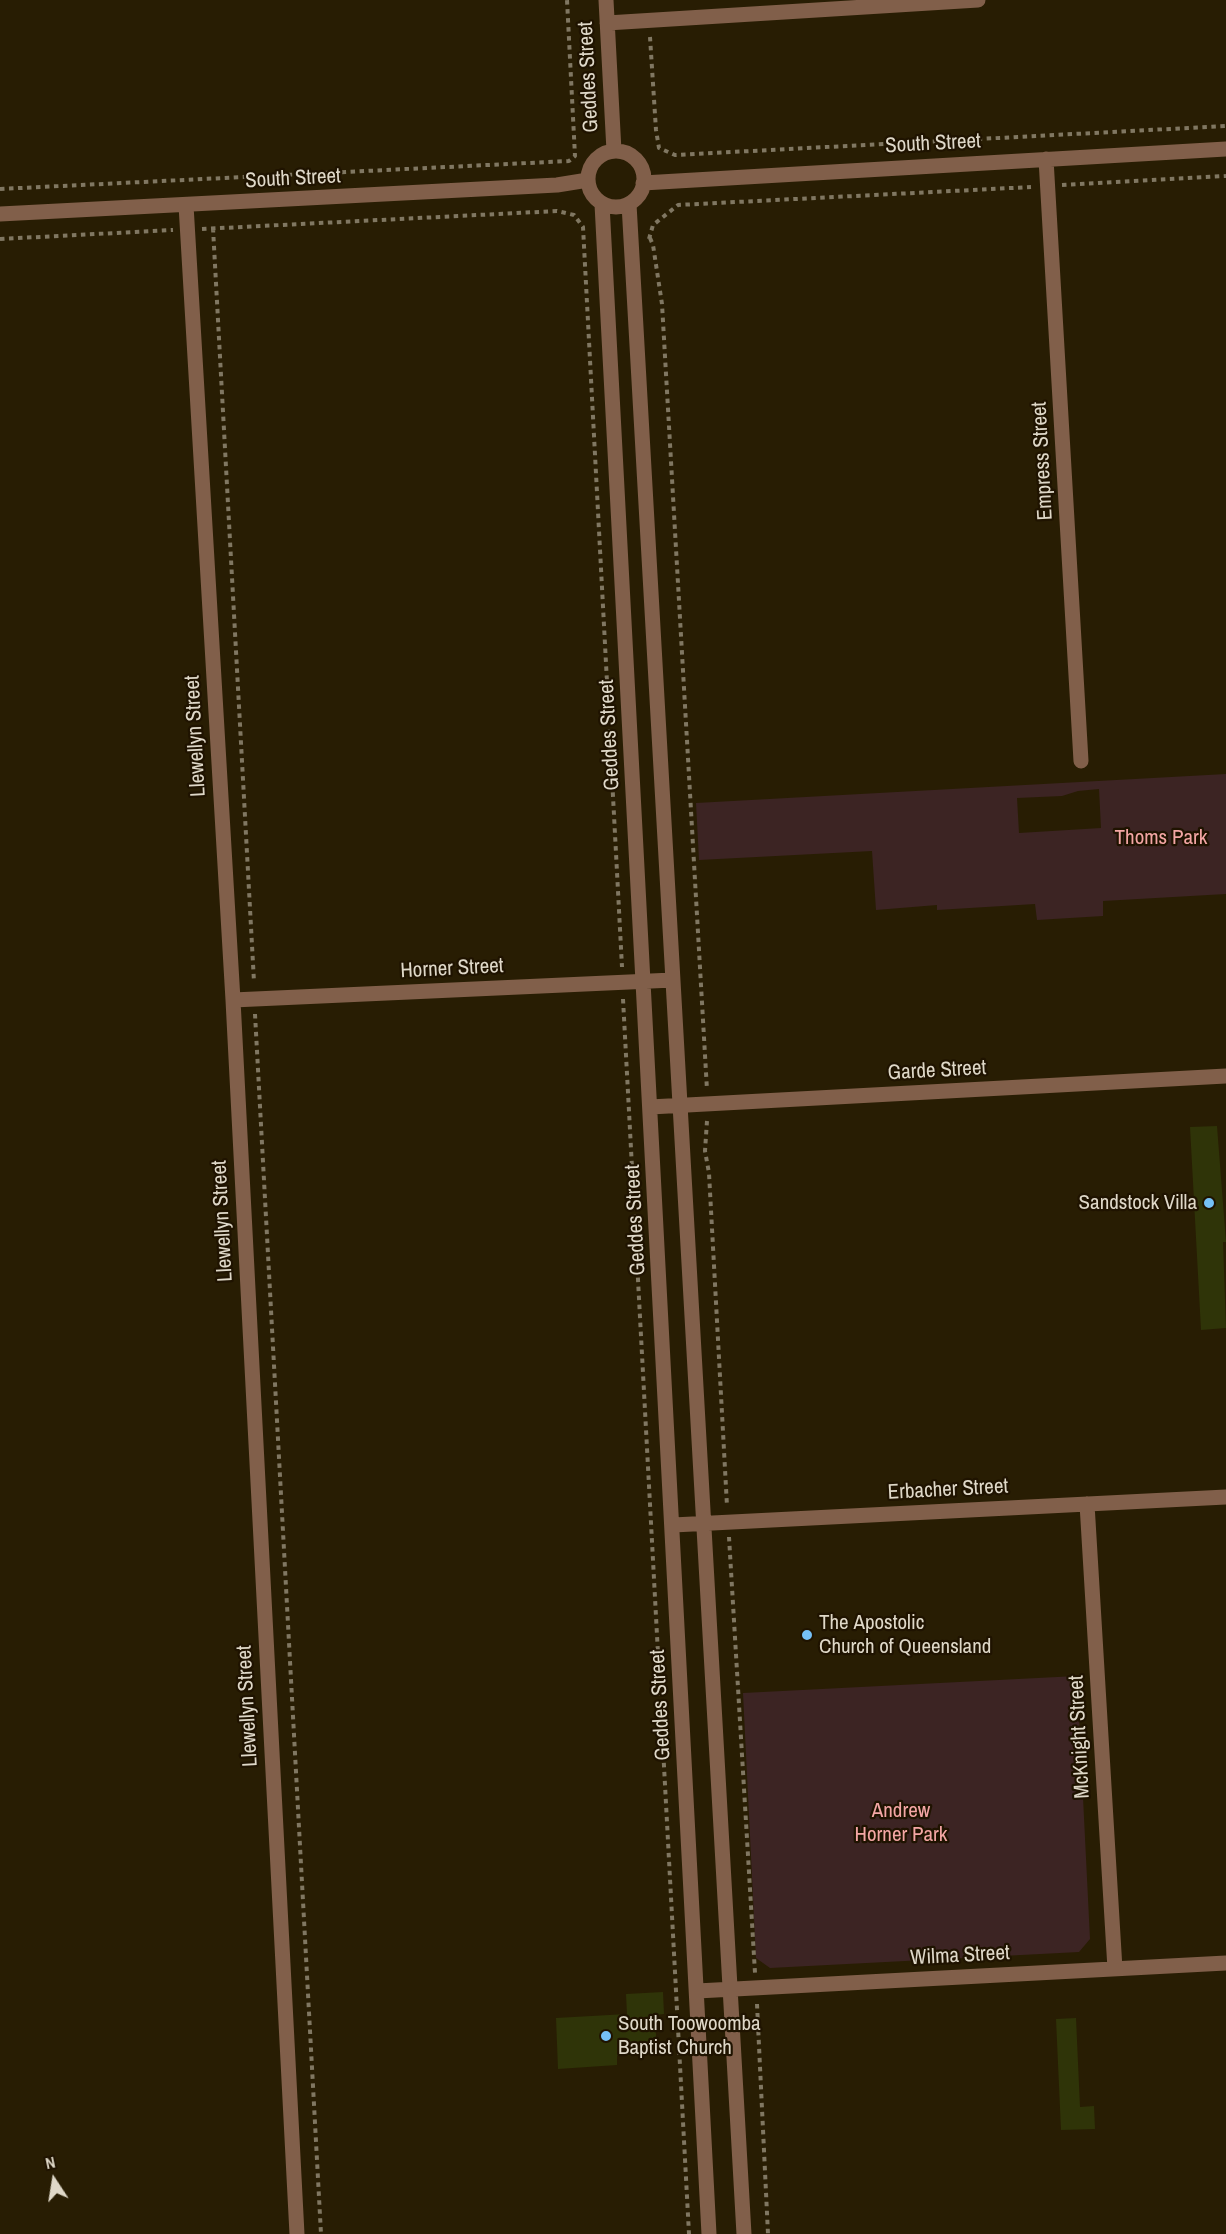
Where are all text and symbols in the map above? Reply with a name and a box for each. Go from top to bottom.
street label: Geddes Street [574,21,604,133]
street label: South Street [885,129,981,159]
street label: South Street [245,164,341,194]
street label: Empress Street [1027,401,1059,521]
street label: Llewellyn Street [180,675,212,797]
street label: Geddes Street [595,679,625,791]
park label: Thoms Park [1115,825,1207,851]
street label: Horner Street [400,954,504,984]
street label: Garde Street [887,1056,987,1086]
street label: Llewellyn Street [207,1160,239,1282]
street label: Geddes Street [621,1164,651,1276]
place label: Sandstock Villa [1079,1190,1197,1216]
marker: Sandstock Villa [1202,1196,1216,1210]
street label: Erbacher Street [887,1474,1009,1506]
place label: The Apostolic Church of Queensland [819,1610,991,1660]
marker: The Apostolic Church of Queensland [800,1628,814,1642]
street label: Llewellyn Street [232,1645,264,1767]
street label: Geddes Street [646,1649,676,1761]
street label: McKnight Street [1064,1675,1096,1799]
park label: Andrew Horner Park [855,1798,947,1848]
street label: Wilma Street [910,1941,1010,1971]
place label: South Toowoomba Baptist Church [618,2011,761,2061]
marker: South Toowoomba Baptist Church [599,2029,613,2043]
north arrow [24,2150,84,2210]
text: N [43,2151,57,2174]

